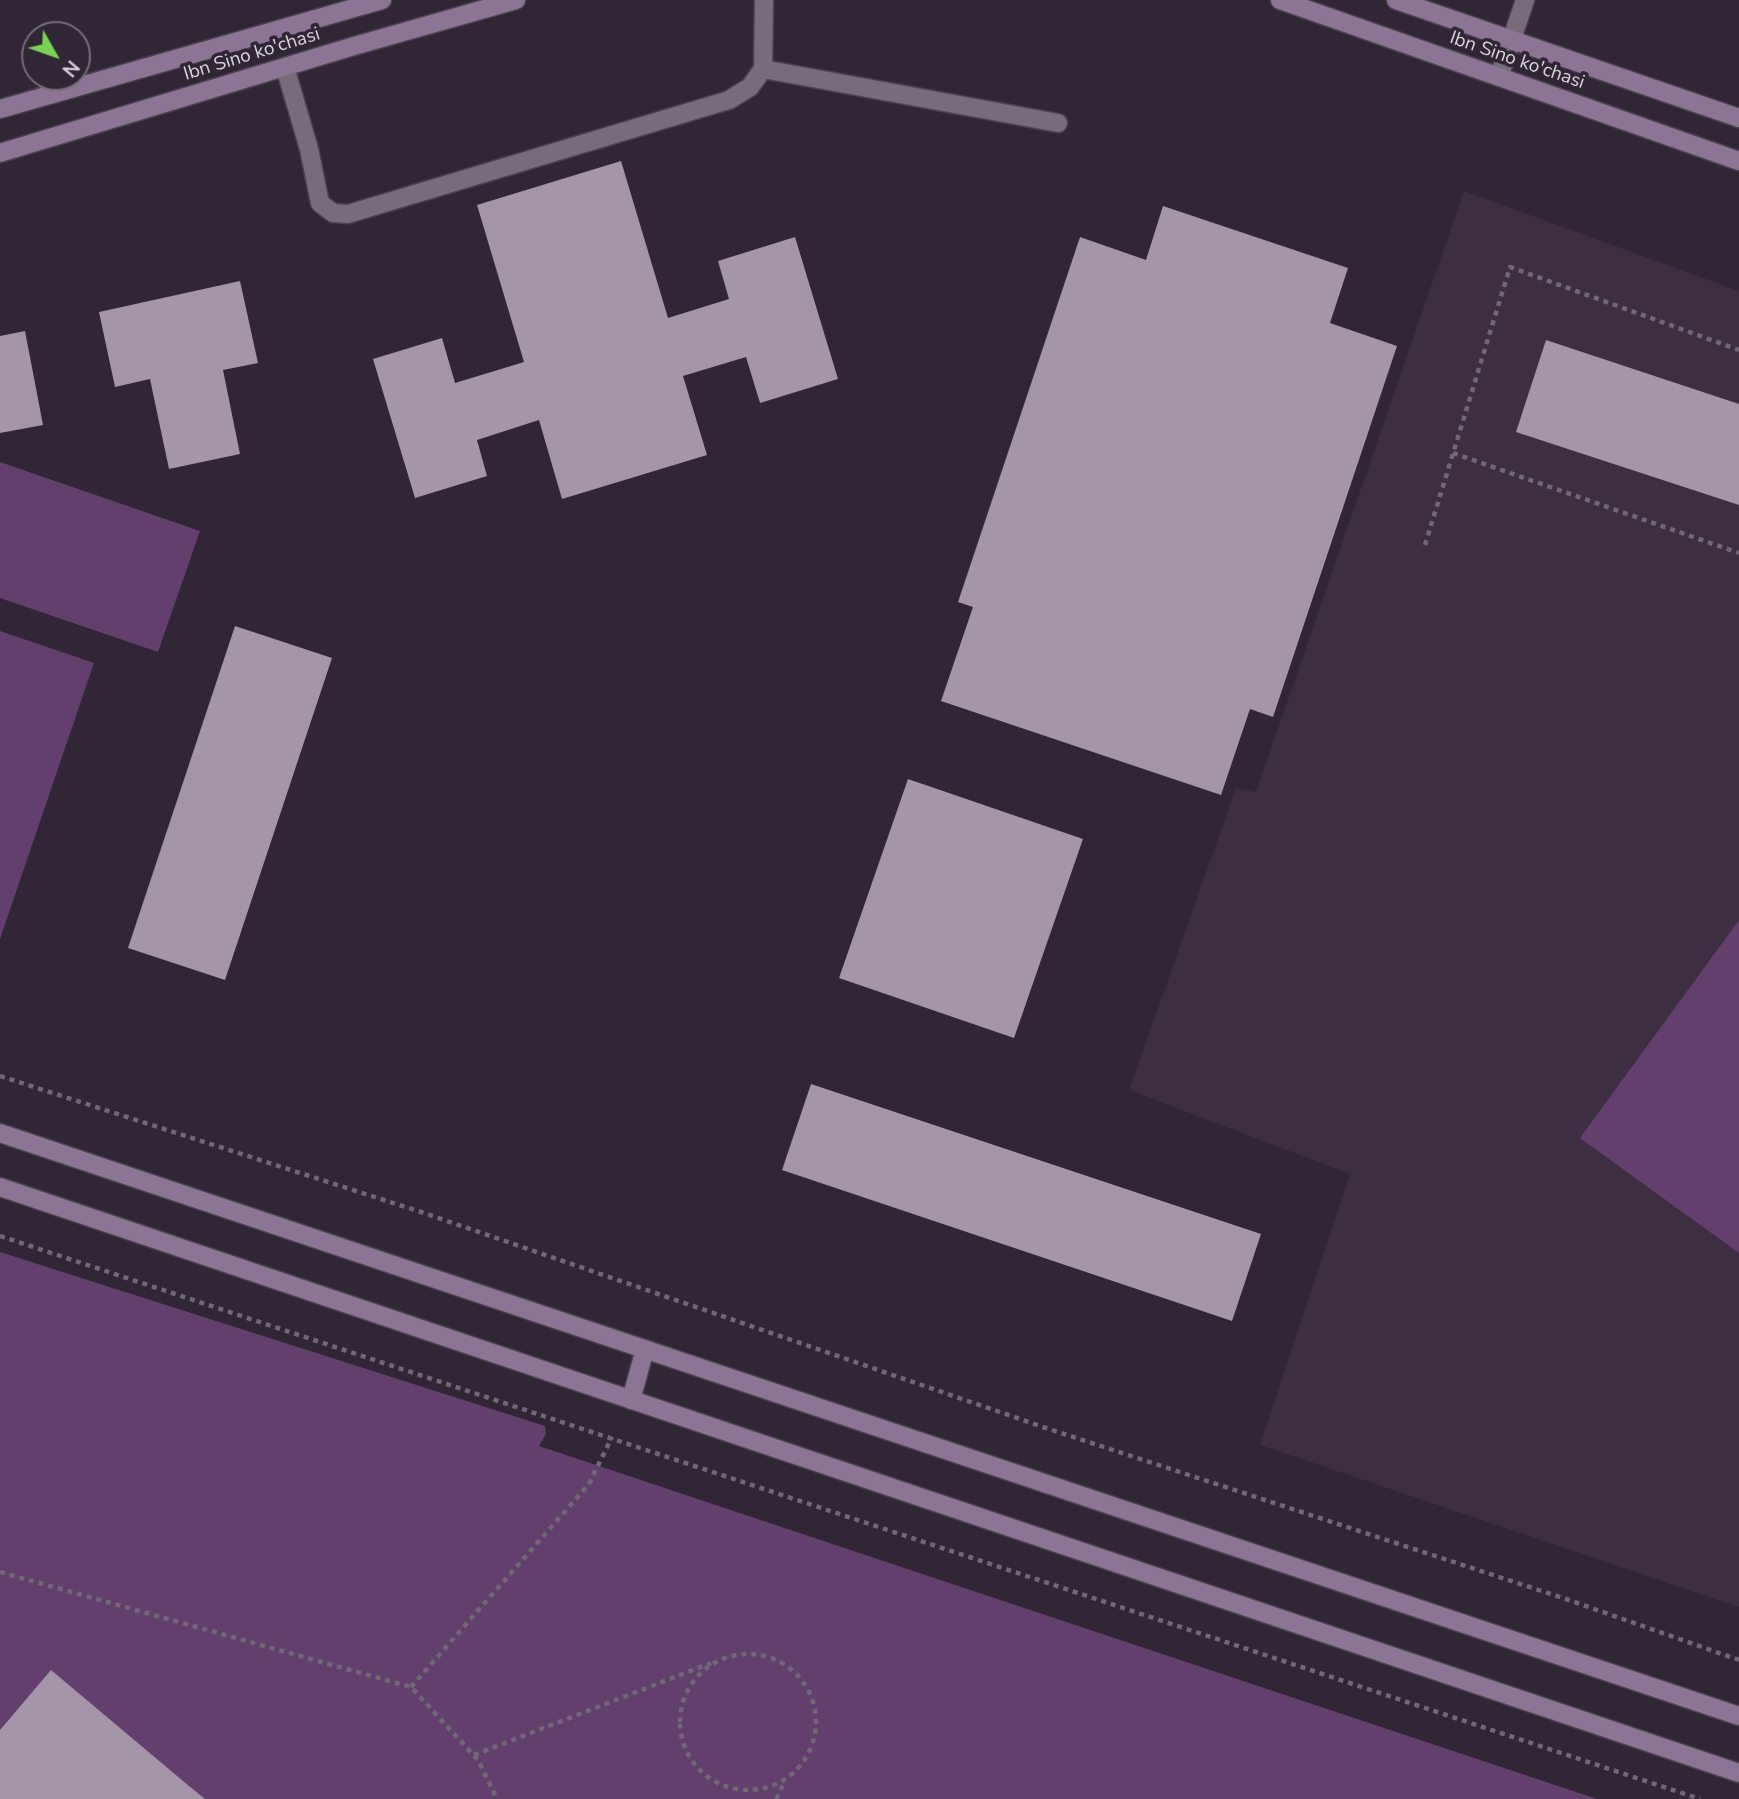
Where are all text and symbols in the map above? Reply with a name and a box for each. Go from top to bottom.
north arrow [21,21,91,91]
street label: Ibn Sino ko'chasi [181,23,323,87]
street label: Ibn Sino ko'chasi [1447,27,1587,95]
text: N [56,54,85,82]

